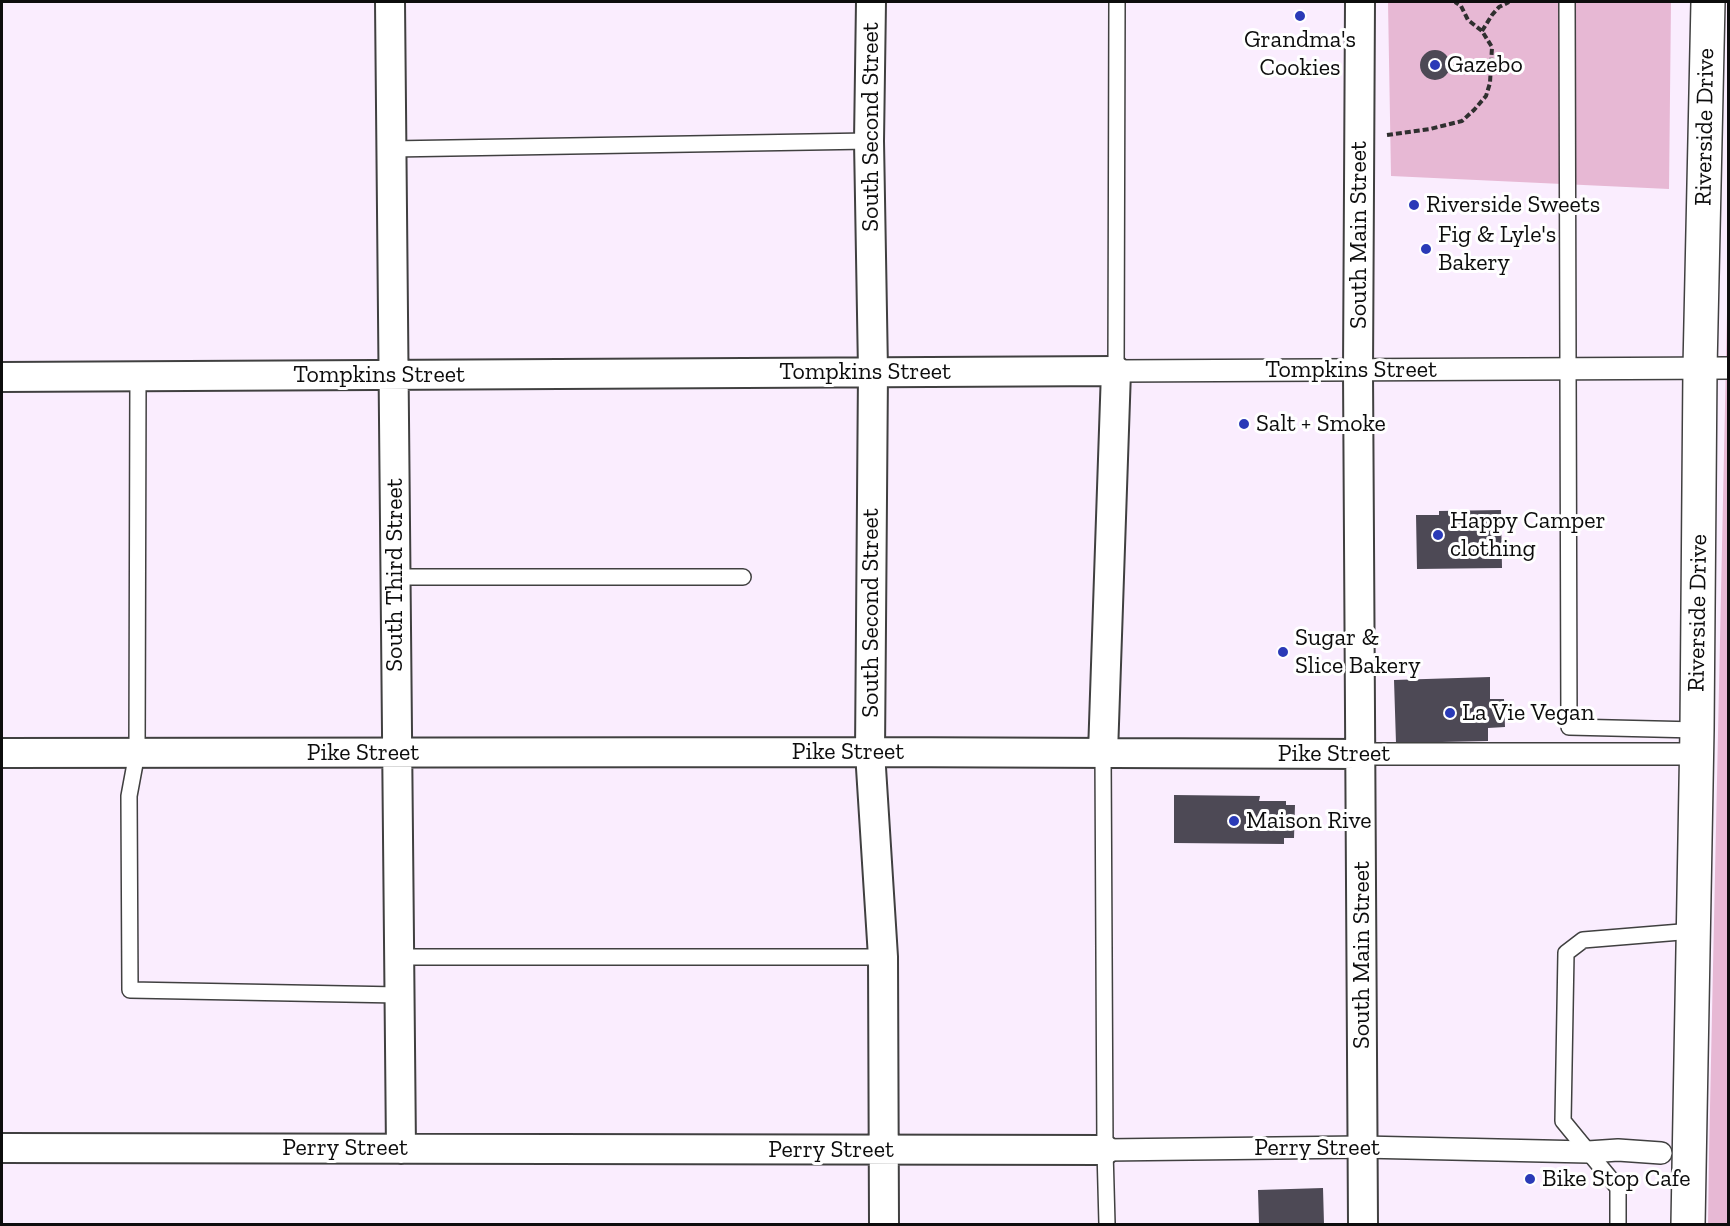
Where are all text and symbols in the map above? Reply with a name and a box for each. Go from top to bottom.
marker: Grandma's Cookies [1293,9,1307,23]
street label: South Second Street [857,22,885,232]
place label: Grandma's Cookies [1244,26,1356,82]
street label: Riverside Drive [1689,48,1721,206]
place label: Gazebo [1447,51,1523,79]
marker: Gazebo [1428,58,1442,72]
street label: South Main Street [1345,141,1373,329]
place label: Riverside Sweets [1426,191,1600,219]
marker: Riverside Sweets [1407,198,1421,212]
place label: Fig & Lyle's Bakery [1438,221,1556,277]
marker: Fig & Lyle's Bakery [1419,242,1433,256]
street label: Tompkins Street [1265,356,1437,384]
street label: Tompkins Street [779,358,951,386]
street label: Tompkins Street [293,361,465,389]
place label: Salt + Smoke [1256,410,1386,438]
marker: Salt + Smoke [1237,417,1251,431]
street label: South Third Street [381,478,409,672]
place label: Happy Camper clothing [1450,507,1606,563]
street label: South Second Street [857,508,885,718]
marker: Happy Camper clothing [1431,528,1445,542]
street label: Riverside Drive [1682,534,1714,692]
place label: Sugar & Slice Bakery [1295,624,1420,680]
marker: Sugar & Slice Bakery [1276,645,1290,659]
place label: La Vie Vegan [1462,699,1594,727]
marker: La Vie Vegan [1443,706,1457,720]
street label: Pike Street [792,738,904,766]
street label: Pike Street [307,739,419,767]
street label: Pike Street [1278,740,1390,768]
place label: Maison Rive [1246,807,1372,835]
marker: Maison Rive [1227,814,1241,828]
street label: South Main Street [1348,861,1376,1049]
street label: Perry Street [282,1134,408,1162]
street label: Perry Street [1254,1134,1380,1162]
street label: Perry Street [768,1136,894,1164]
place label: Bike Stop Cafe [1542,1165,1691,1193]
marker: Bike Stop Cafe [1523,1172,1537,1186]

